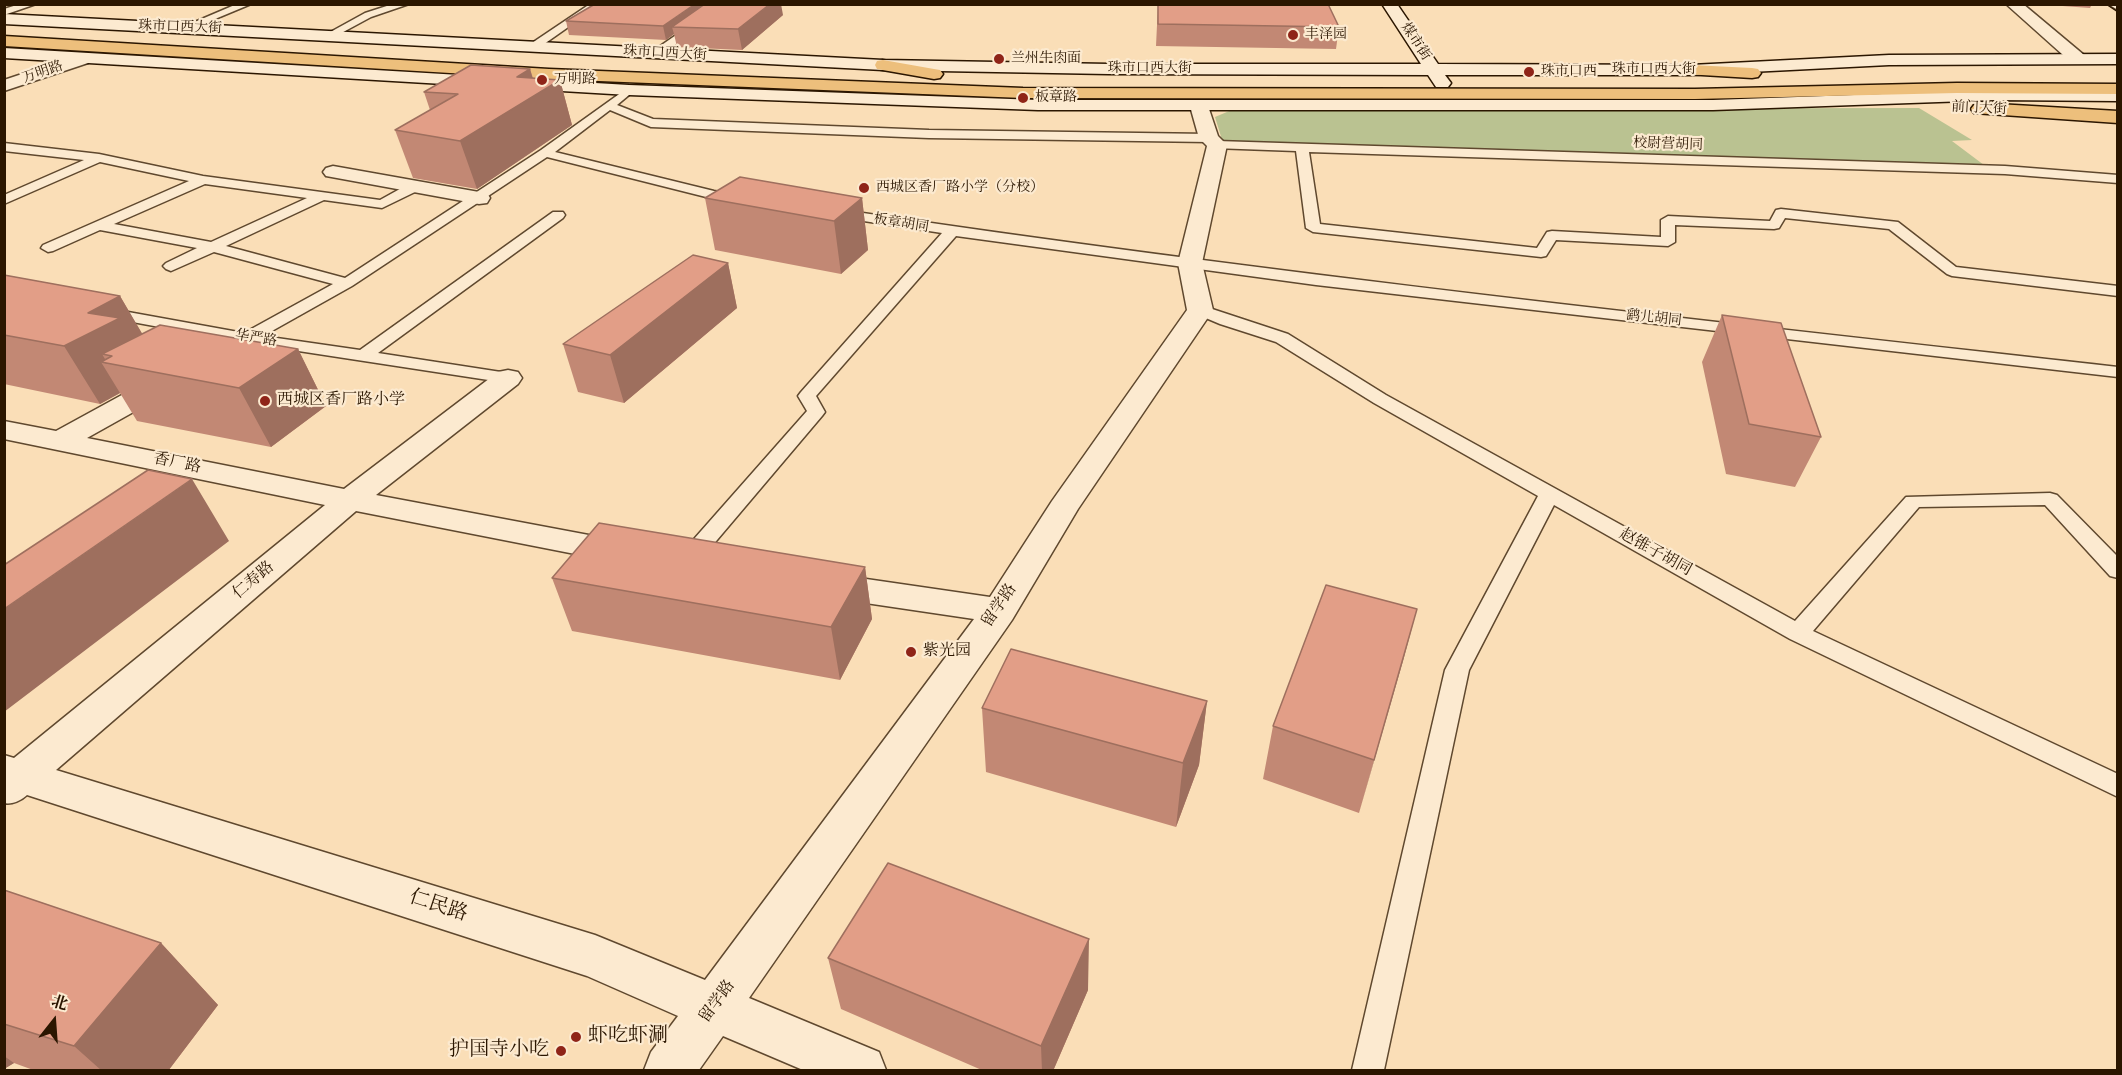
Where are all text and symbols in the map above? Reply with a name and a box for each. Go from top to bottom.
street label: 珠市口西大街 [138,18,222,38]
street label: 煤市街 [1396,20,1434,64]
place label: 丰泽园 [1305,27,1347,43]
marker: 丰泽园 [1286,28,1300,42]
street label: 珠市口西大街 [623,43,707,65]
place label: 兰州牛肉面 [1011,51,1081,67]
marker: 兰州牛肉面 [992,52,1006,66]
street label: 万明路 [20,58,66,88]
street label: 珠市口西大街 [1108,61,1192,77]
street label: 珠市口西大街 [1612,62,1696,78]
place label: 珠市口西 [1541,64,1597,80]
marker: 珠市口西 [1522,65,1536,79]
place label: 万明路 [554,72,596,88]
marker: 万明路 [535,73,549,87]
place label: 板章路 [1035,90,1077,106]
marker: 板章路 [1016,91,1030,105]
street label: 前门大街 [1951,99,2007,119]
street label: 校尉营胡同 [1633,135,1703,155]
place label: 西城区香厂路小学（分校） [876,180,1044,196]
marker: 西城区香厂路小学（分校） [857,181,871,195]
street label: 板章胡同 [872,211,930,237]
street label: 鹞儿胡同 [1625,308,1683,330]
street label: 华严路 [234,327,278,351]
place label: 西城区香厂路小学 [277,391,405,411]
marker: 西城区香厂路小学 [258,394,272,408]
street label: 香厂路 [152,450,202,478]
street label: 赵锥子胡同 [1615,525,1695,581]
street label: 仁寿路 [229,558,279,604]
street label: 留学路 [979,581,1021,631]
place label: 紫光园 [923,642,971,662]
marker: 紫光园 [904,645,918,659]
street label: 仁民路 [406,886,470,928]
street label: 留学路 [696,977,740,1027]
north arrow [24,991,84,1051]
text: 北 [49,992,70,1016]
place label: 虾吃虾涮 [588,1025,668,1049]
marker: 虾吃虾涮 [569,1030,583,1044]
place label: 护国寺小吃 [449,1039,549,1063]
marker: 护国寺小吃 [554,1044,568,1058]

